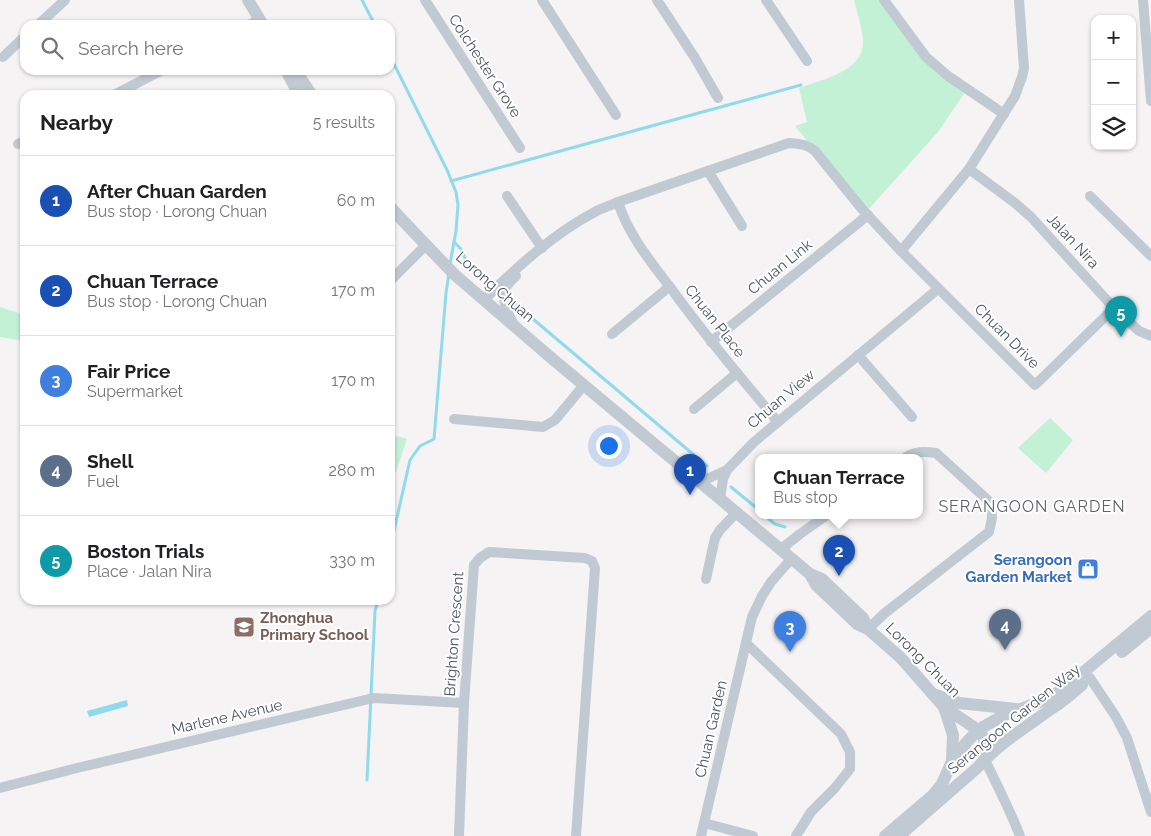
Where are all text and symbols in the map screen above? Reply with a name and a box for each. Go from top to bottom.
street label: Colchester Grove [445,11,525,121]
map controls [1091,15,1136,150]
button: + [1091,15,1136,60]
search box [20,20,395,75]
icon: search [38,34,66,62]
text: Search here [78,37,184,59]
button: − [1091,60,1136,105]
button: layers [1091,105,1136,150]
text: Nearby [40,110,113,135]
text: 5 results [313,113,375,132]
text: After Chuan Garden [87,180,267,202]
text: 1 [52,191,60,210]
text: 60 m [337,191,375,210]
text: Bus stop · Lorong Chuan [87,202,267,221]
street label: Jalan Nira [1043,210,1103,272]
street label: Chuan Link [744,236,816,298]
street label: Lorong Chuan [452,248,538,326]
text: Chuan Terrace [87,270,218,292]
text: 2 [51,281,61,300]
text: 170 m [331,281,375,300]
street label: Chuan Place [681,281,749,361]
text: Bus stop · Lorong Chuan [87,292,267,311]
pin: 5 [1105,296,1137,337]
street label: Chuan Drive [971,300,1043,372]
text: Fair Price [87,360,170,382]
street label: Chuan View [744,366,818,432]
text: 3 [52,371,60,390]
text: 170 m [331,371,375,390]
text: Supermarket [87,382,183,401]
your location [596,433,622,459]
text: Shell [87,450,134,472]
pin: 1 [674,454,706,495]
popup [755,454,923,519]
text: 4 [51,461,61,480]
text: 280 m [329,461,375,480]
text: Chuan Terrace [773,466,905,488]
text: Fuel [87,472,119,491]
text: Bus stop [773,488,838,507]
district label: SERANGOON GARDEN [938,497,1126,516]
pin: 2 [823,535,855,576]
text: Boston Trials [87,540,204,562]
text: 5 [52,551,60,570]
text: 330 m [329,551,375,570]
place label: Serangoon Garden Market [966,551,1072,586]
shop icon: Serangoon Garden Market [1076,557,1100,581]
text: Place · Jalan Nira [87,562,212,581]
street label: Brighton Crescent [441,571,467,697]
place label: Zhonghua Primary School [260,609,369,644]
pin: 4 [989,609,1021,650]
pin: 3 [774,611,806,652]
school or university icon: Zhonghua Primary School [232,615,256,639]
street label: Lorong Chuan [882,619,964,701]
street label: Serangoon Garden Way [944,660,1084,778]
street label: Chuan Garden [691,678,731,780]
street label: Marlene Avenue [170,695,284,738]

